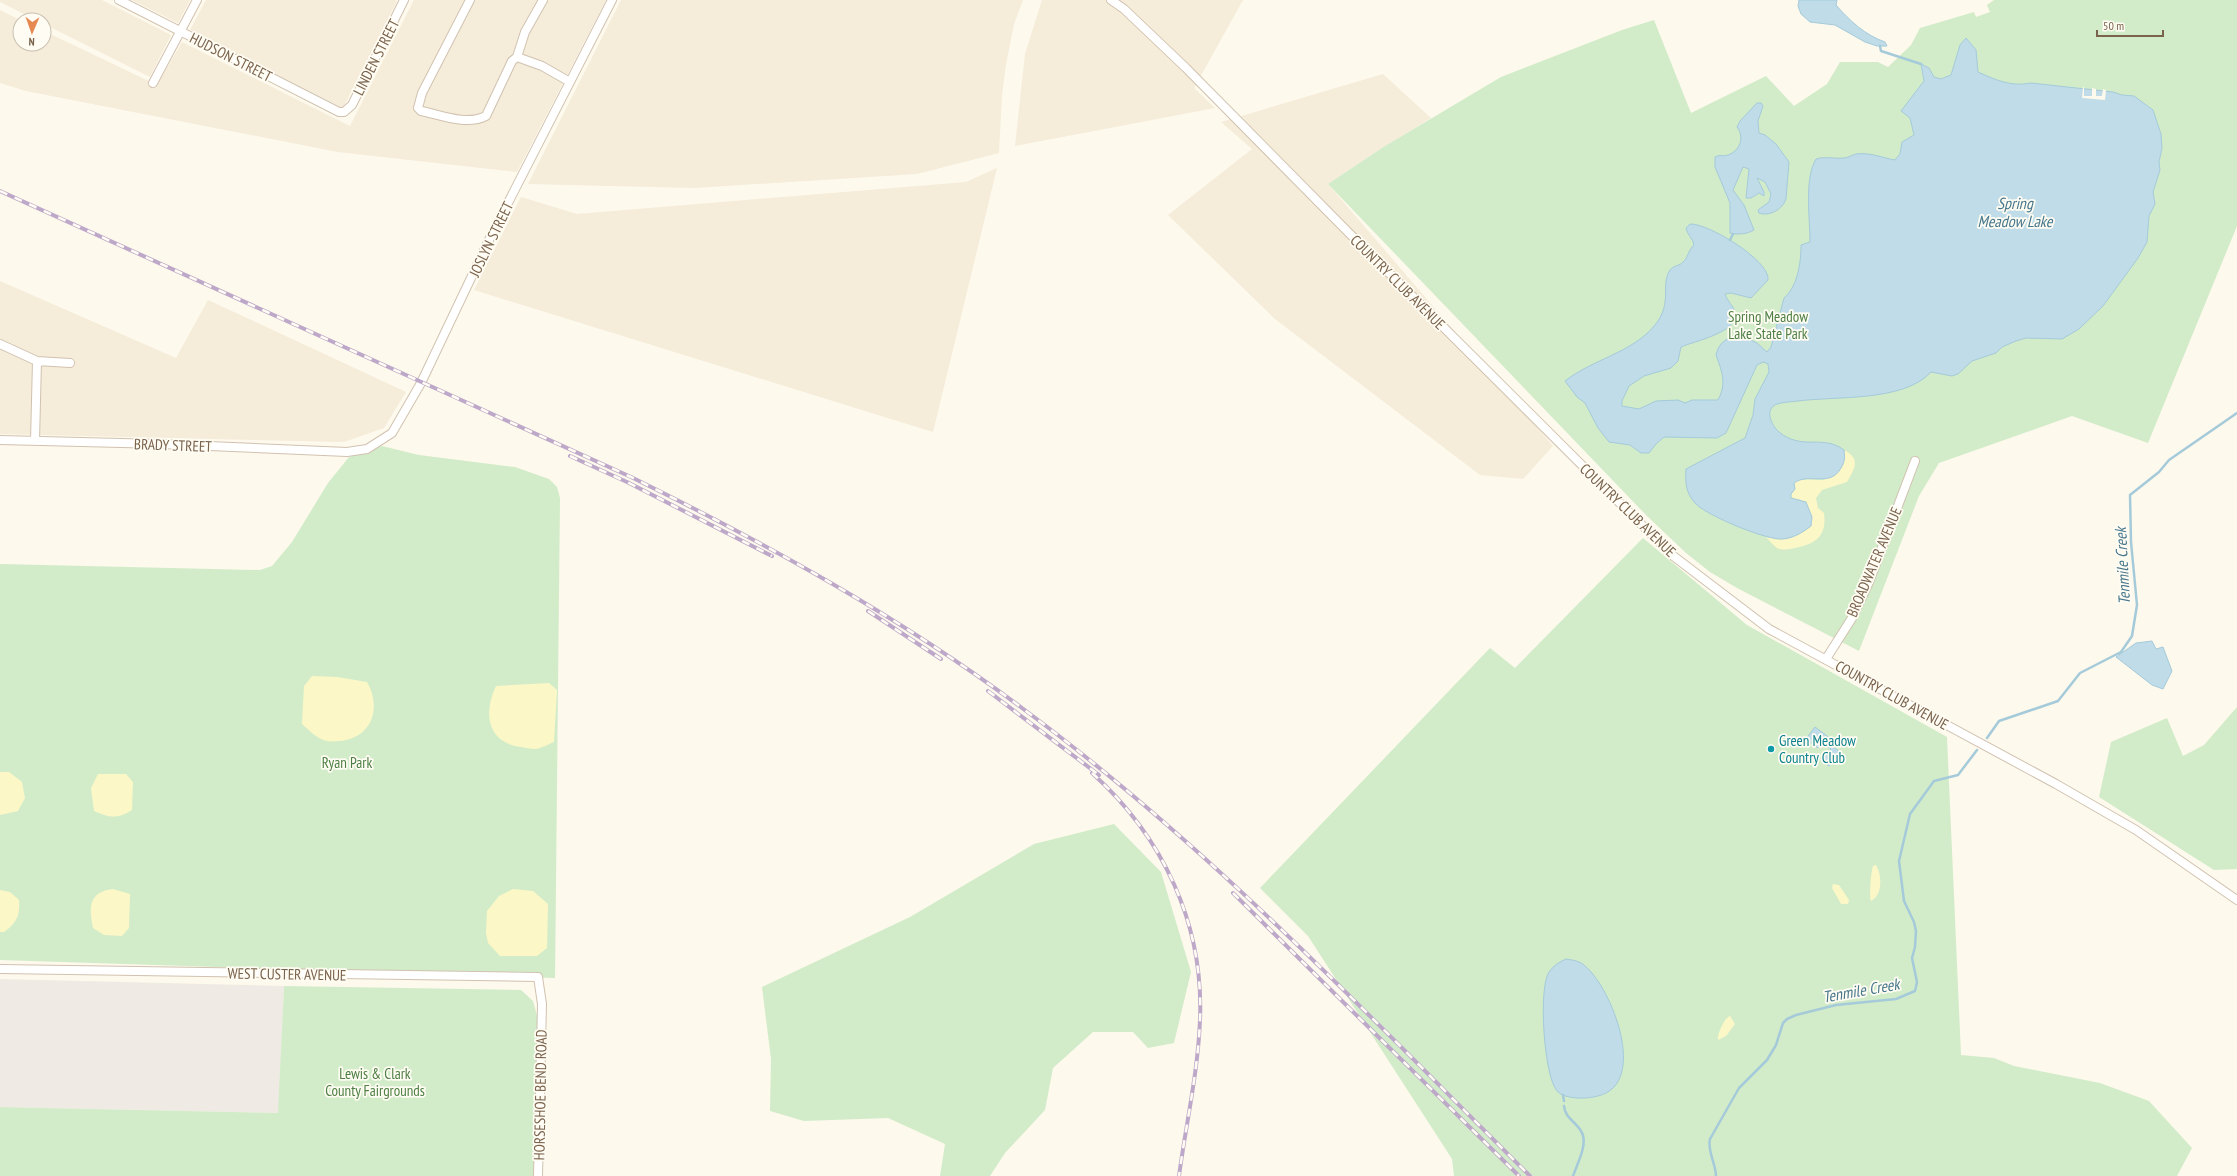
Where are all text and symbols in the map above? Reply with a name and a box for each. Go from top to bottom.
north arrow [12,12,52,52]
scale bar [2097,12,2163,38]
street label: LINDEN STREET [349,15,403,98]
text: 50 m [2103,18,2124,33]
street label: HUDSON STREET [187,28,275,86]
text: N [28,35,35,49]
water label: Spring Meadow Lake [1978,193,2054,231]
street label: JOSLYN STREET [464,198,517,281]
street label: COUNTRY CLUB AVENUE [1347,231,1449,333]
park label: Spring Meadow Lake State Park [1728,307,1808,343]
street label: BRADY STREET [134,434,213,456]
street label: COUNTRY CLUB AVENUE [1576,459,1680,561]
street label: BROADWATER AVENUE [1842,504,1906,620]
water label: Tenmile Creek [2110,525,2134,605]
street label: COUNTRY CLUB AVENUE [1832,656,1952,734]
place label: Green Meadow Country Club [1779,731,1856,767]
marker: Green Meadow Country Club [1766,744,1776,754]
park label: Ryan Park [322,753,372,772]
street label: WEST CUSTER AVENUE [227,963,347,985]
water label: Tenmile Creek [1821,973,1903,1007]
street label: HORSESHOE BEND ROAD [529,1029,551,1161]
park label: Lewis & Clark County Fairgrounds [325,1064,425,1100]

